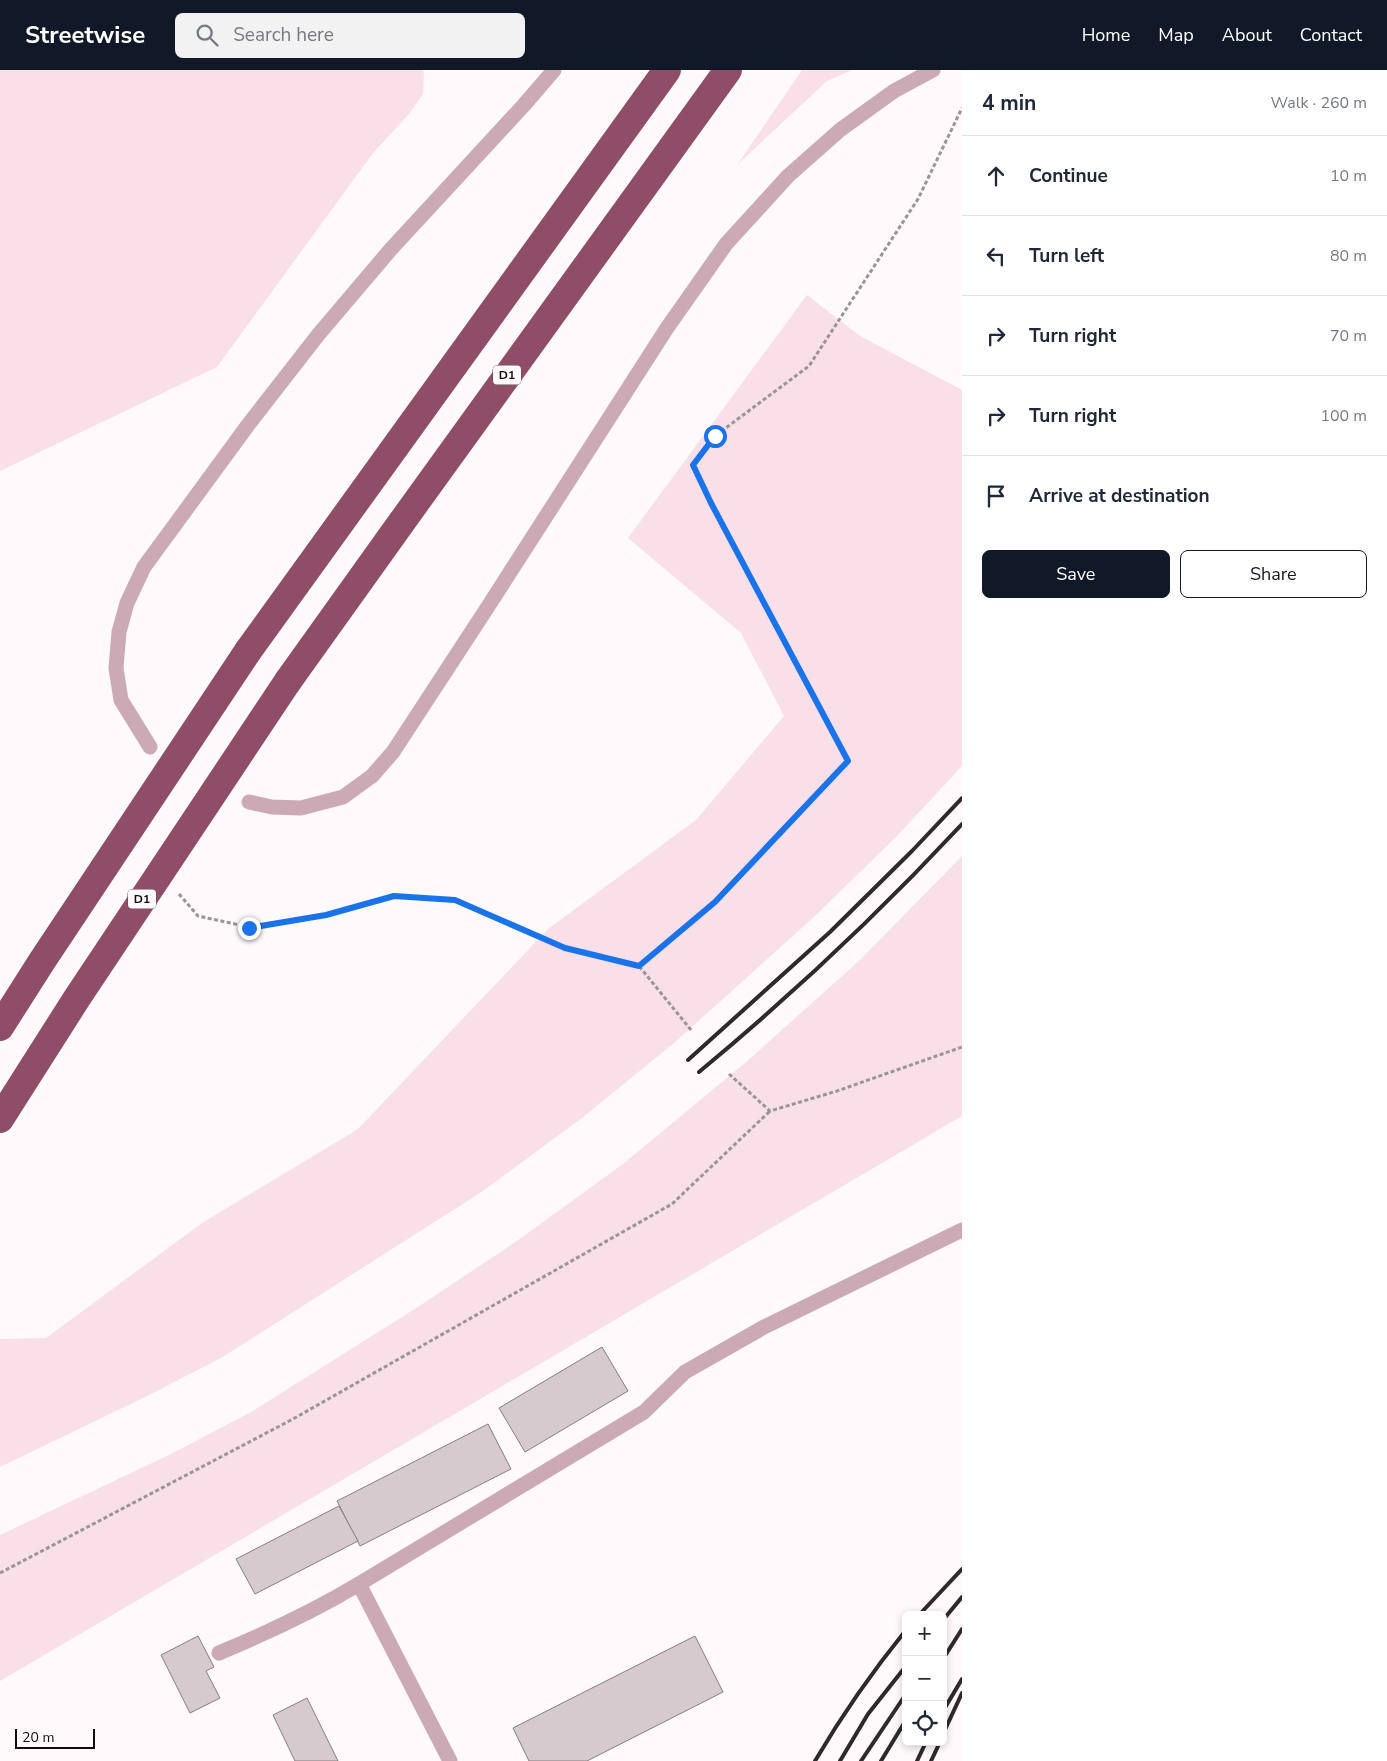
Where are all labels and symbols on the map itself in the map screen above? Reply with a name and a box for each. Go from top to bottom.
road number: D1 [493,366,521,384]
route start [704,425,727,448]
road number: D1 [128,890,156,909]
route end [238,917,261,940]
scale bar [15,1726,95,1749]

